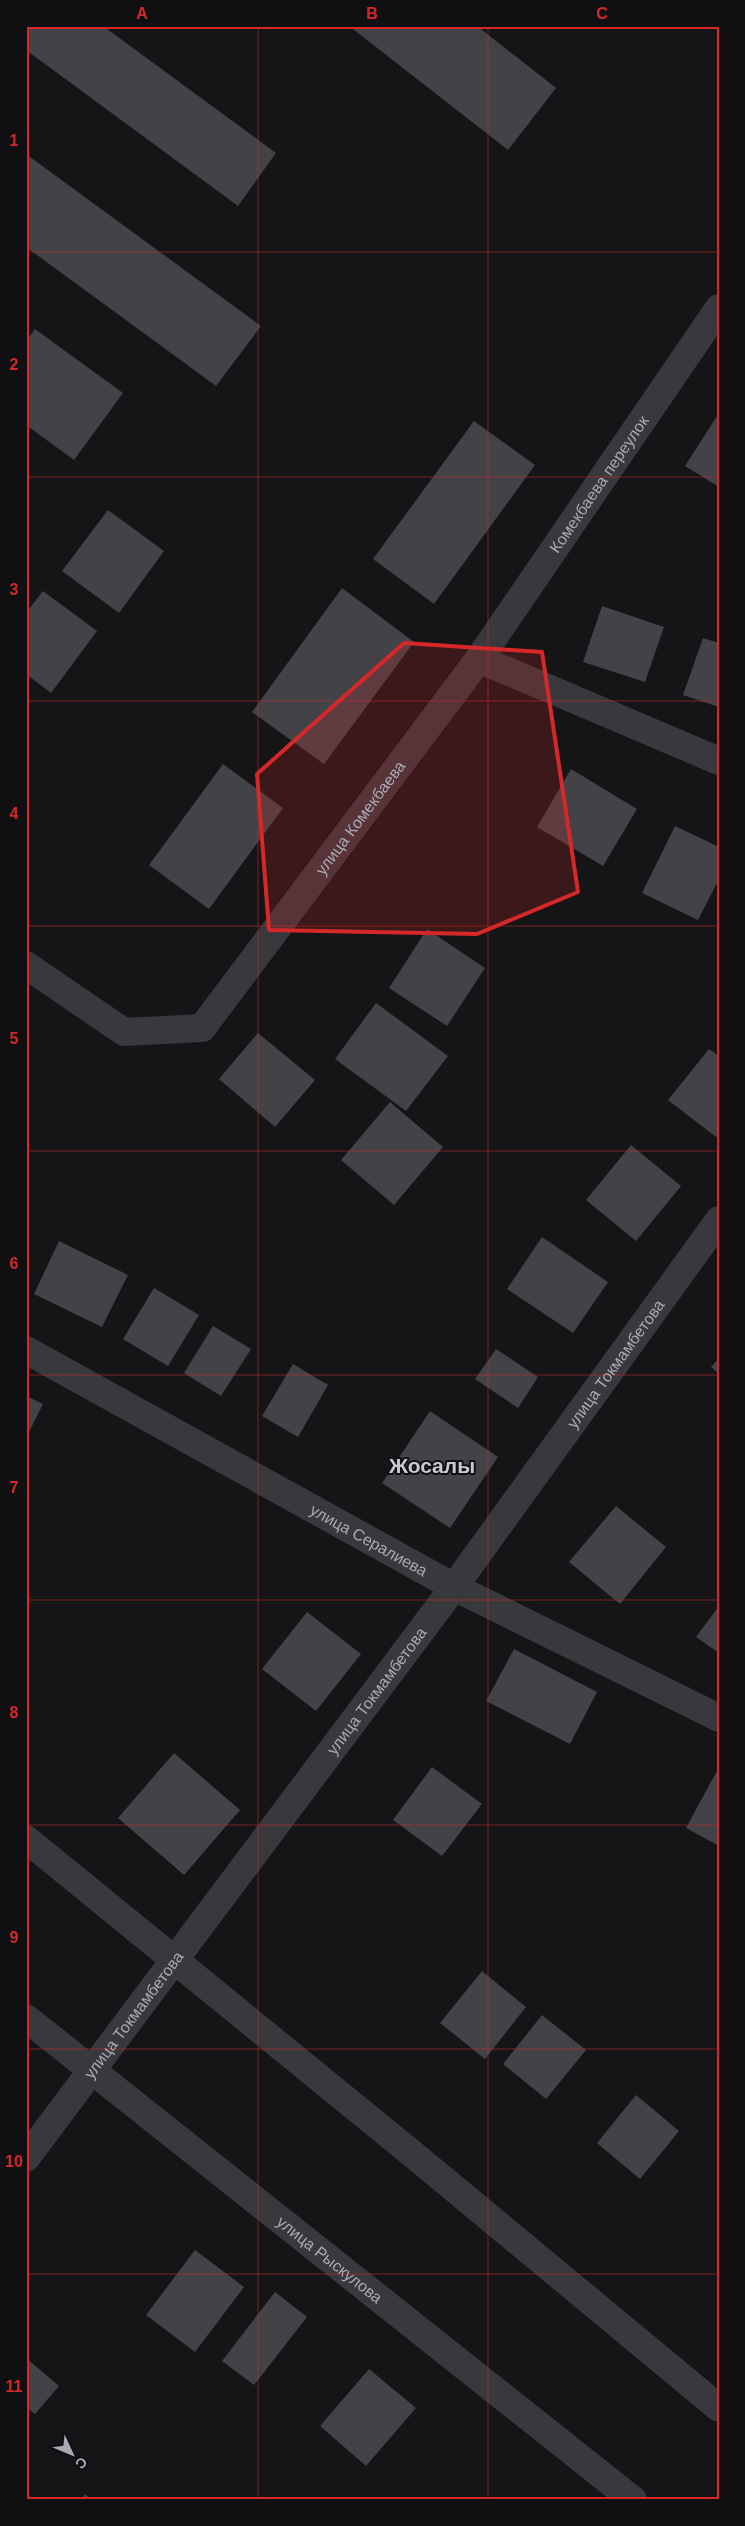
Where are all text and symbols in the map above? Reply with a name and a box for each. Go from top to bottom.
text: A [136,5,148,22]
text: B [366,5,378,22]
text: C [596,5,608,22]
text: 1 [10,132,19,149]
text: 2 [10,356,19,373]
street label: Комекбаева переулок [546,411,652,556]
text: 3 [10,581,19,598]
street label: улица Комекбаева [312,757,408,878]
text: 4 [10,805,19,822]
text: 5 [10,1030,19,1047]
text: 6 [10,1255,19,1272]
street label: улица Токмамбетова [563,1296,667,1431]
district label: Жосалы [388,1454,475,1477]
text: 7 [10,1479,19,1496]
street label: улица Сералиева [307,1501,431,1579]
street label: улица Токмамбетова [323,1624,429,1758]
text: 8 [10,1704,19,1721]
text: 9 [10,1929,19,1946]
street label: улица Токмамбетова [80,1948,186,2082]
text: 10 [5,2153,23,2170]
street label: улица Рыскулова [274,2212,386,2306]
text: 11 [6,2378,23,2395]
north arrow [48,2428,98,2478]
text: С [72,2454,91,2472]

